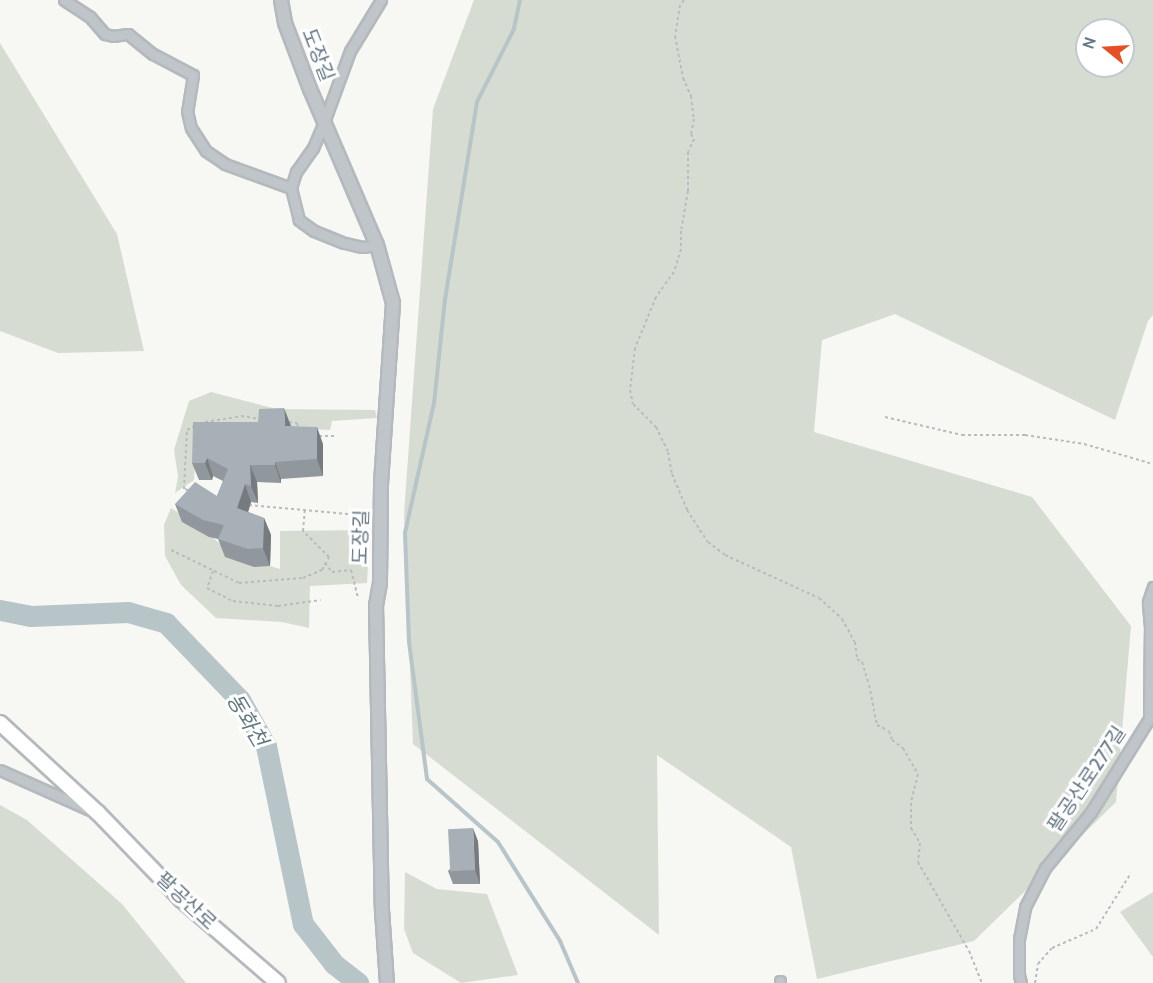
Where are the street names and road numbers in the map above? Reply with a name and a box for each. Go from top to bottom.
street label: 도장길 [297,25,339,85]
street label: 도장길 [348,509,374,565]
street label: 팔공산로277길 [1043,721,1131,837]
street label: 팔공산로 [151,867,221,935]

